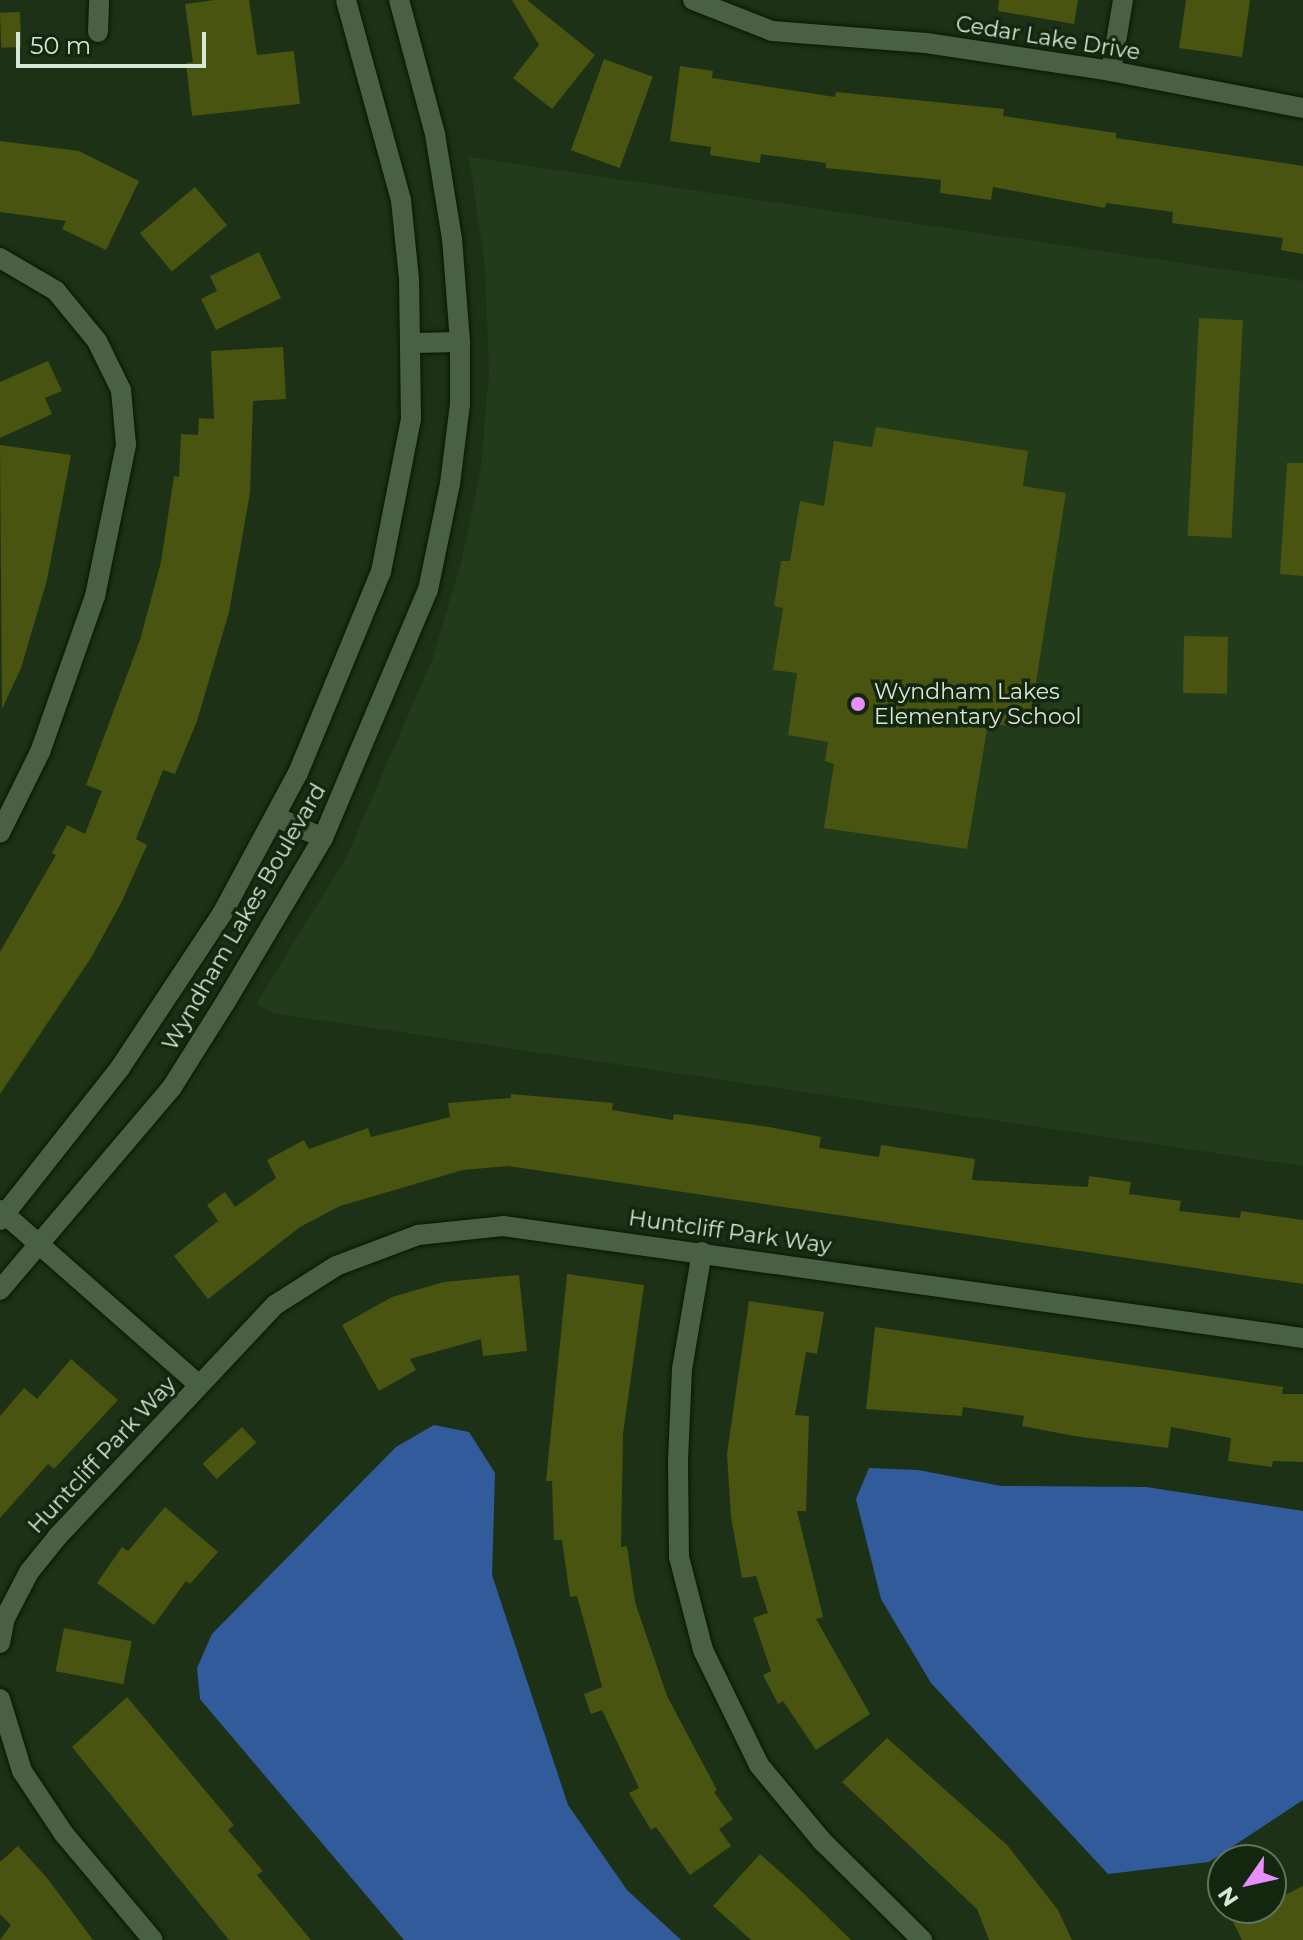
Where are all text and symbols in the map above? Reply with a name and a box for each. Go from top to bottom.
street label: Cedar Lake Drive [954,10,1142,66]
scale bar [20,16,210,66]
text: 50 m [30,31,91,60]
place label: Wyndham Lakes Elementary School [874,678,1081,730]
marker: Wyndham Lakes Elementary School [849,695,867,713]
street label: Wyndham Lakes Boulevard [157,779,331,1055]
street label: Huntcliff Park Way [627,1205,833,1259]
street label: Huntcliff Park Way [23,1371,181,1539]
north arrow [1207,1844,1287,1924]
text: N [1212,1882,1245,1912]

